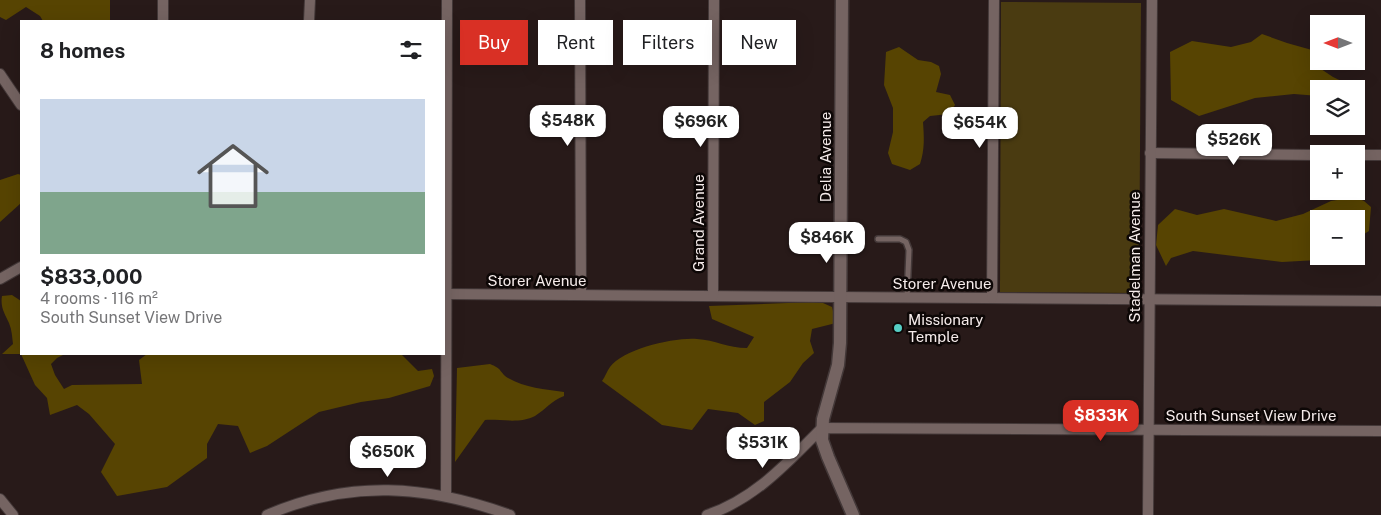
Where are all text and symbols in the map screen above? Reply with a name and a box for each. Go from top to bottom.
north arrow [1310,15,1365,70]
map controls [1310,15,1365,265]
chip: Buy [460,20,528,65]
chip: Rent [538,20,613,65]
chip: Filters [623,20,712,65]
chip: New [722,20,796,65]
icon: filters [397,36,425,64]
text: 8 homes [40,38,125,63]
button: layers [1310,80,1365,135]
pin: $548K [533,104,603,147]
pin: $696K [666,106,736,148]
pin: $654K [945,106,1015,149]
text: $548K [541,111,595,130]
text: $696K [674,112,728,131]
street label: Delia Avenue [817,112,834,202]
text: $654K [953,113,1007,132]
pin: $526K [1199,124,1269,166]
text: $526K [1207,130,1261,149]
icon: home [188,131,278,221]
button: + [1310,145,1365,200]
street label: Grand Avenue [690,174,707,272]
street label: Stadelman Avenue [1126,192,1143,322]
button: − [1310,210,1365,265]
pin: $846K [792,222,862,264]
text: $846K [800,228,854,247]
text: $833,000 [40,264,142,289]
street label: Storer Avenue [487,272,587,289]
street label: Storer Avenue [892,275,992,292]
text: 4 rooms · 116 m² [40,289,158,308]
text: South Sunset View Drive [40,308,222,327]
place label: Missionary Temple [908,311,983,345]
marker: Missionary Temple [892,322,904,334]
pin: $833K [1066,400,1136,442]
text: $833K [1074,406,1128,425]
street label: South Sunset View Drive [1165,407,1337,424]
pin: $531K [728,426,798,469]
text: $531K [738,433,788,452]
pin: $650K [353,436,423,478]
text: $650K [361,442,415,461]

